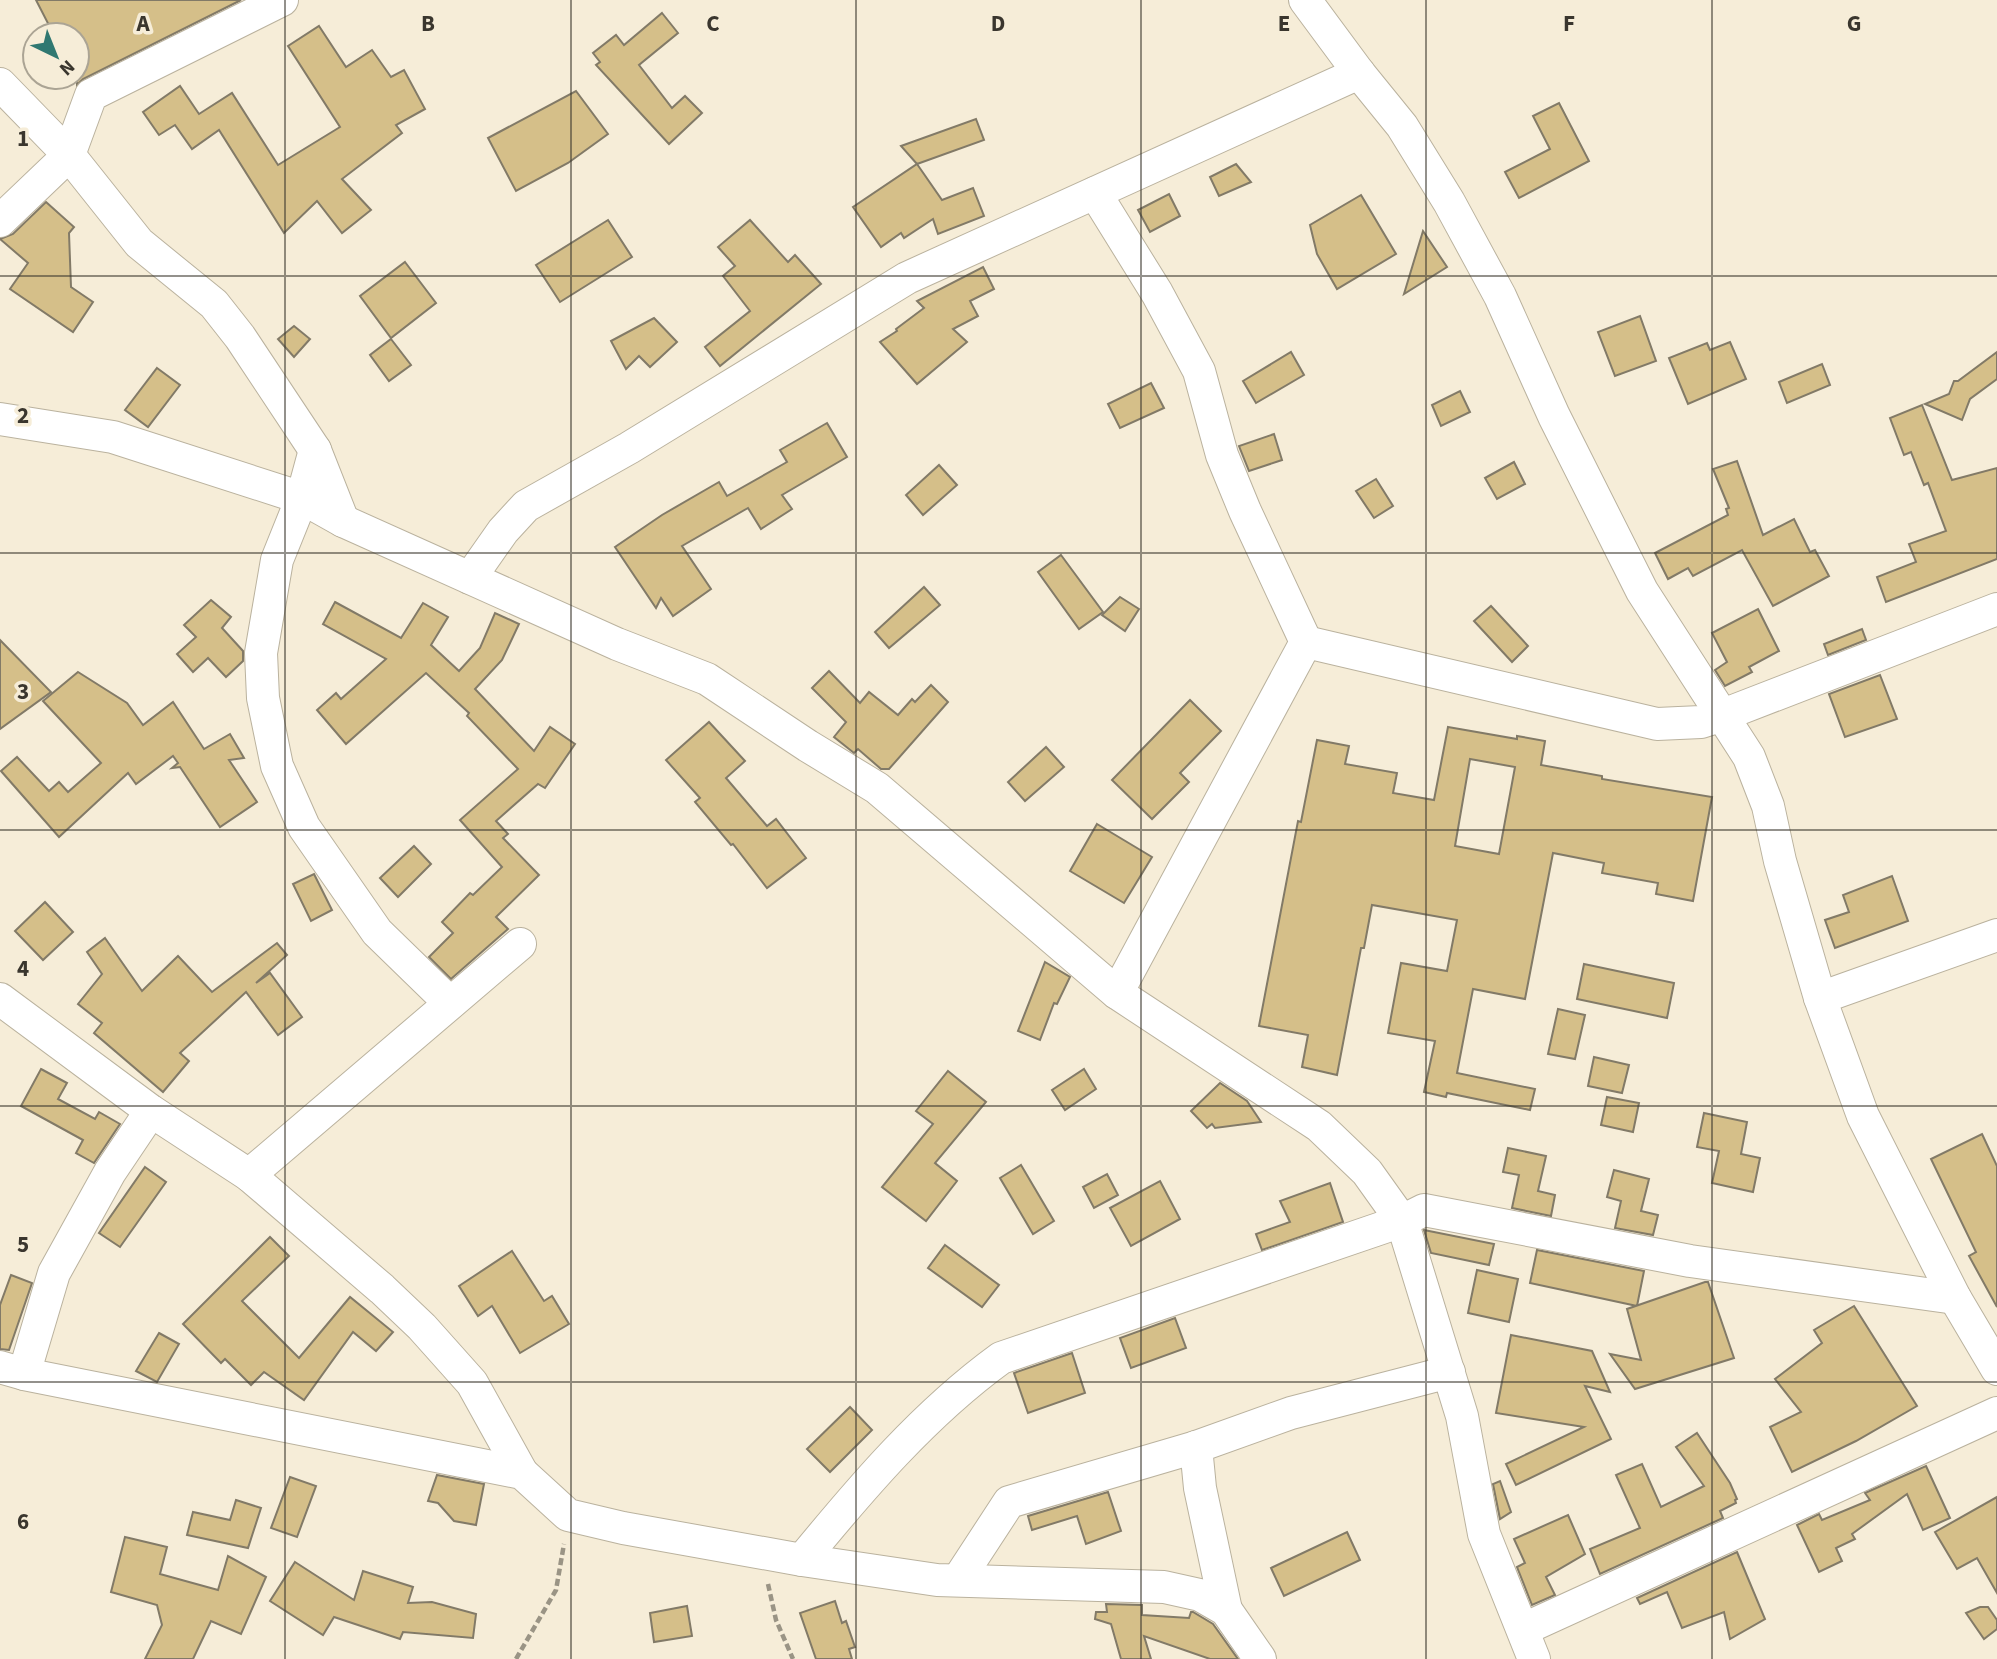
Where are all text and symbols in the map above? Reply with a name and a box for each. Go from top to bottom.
text: A [135,7,150,40]
text: B [421,7,435,40]
text: C [706,7,720,40]
text: D [991,7,1005,40]
text: E [1278,7,1290,40]
text: F [1563,7,1575,40]
text: G [1847,7,1861,40]
north arrow [21,21,91,91]
text: N [53,53,80,82]
text: 1 [17,122,29,155]
text: 2 [17,399,29,432]
text: 3 [17,675,29,708]
text: 4 [17,952,29,985]
text: 5 [17,1228,29,1261]
text: 6 [17,1505,29,1538]

